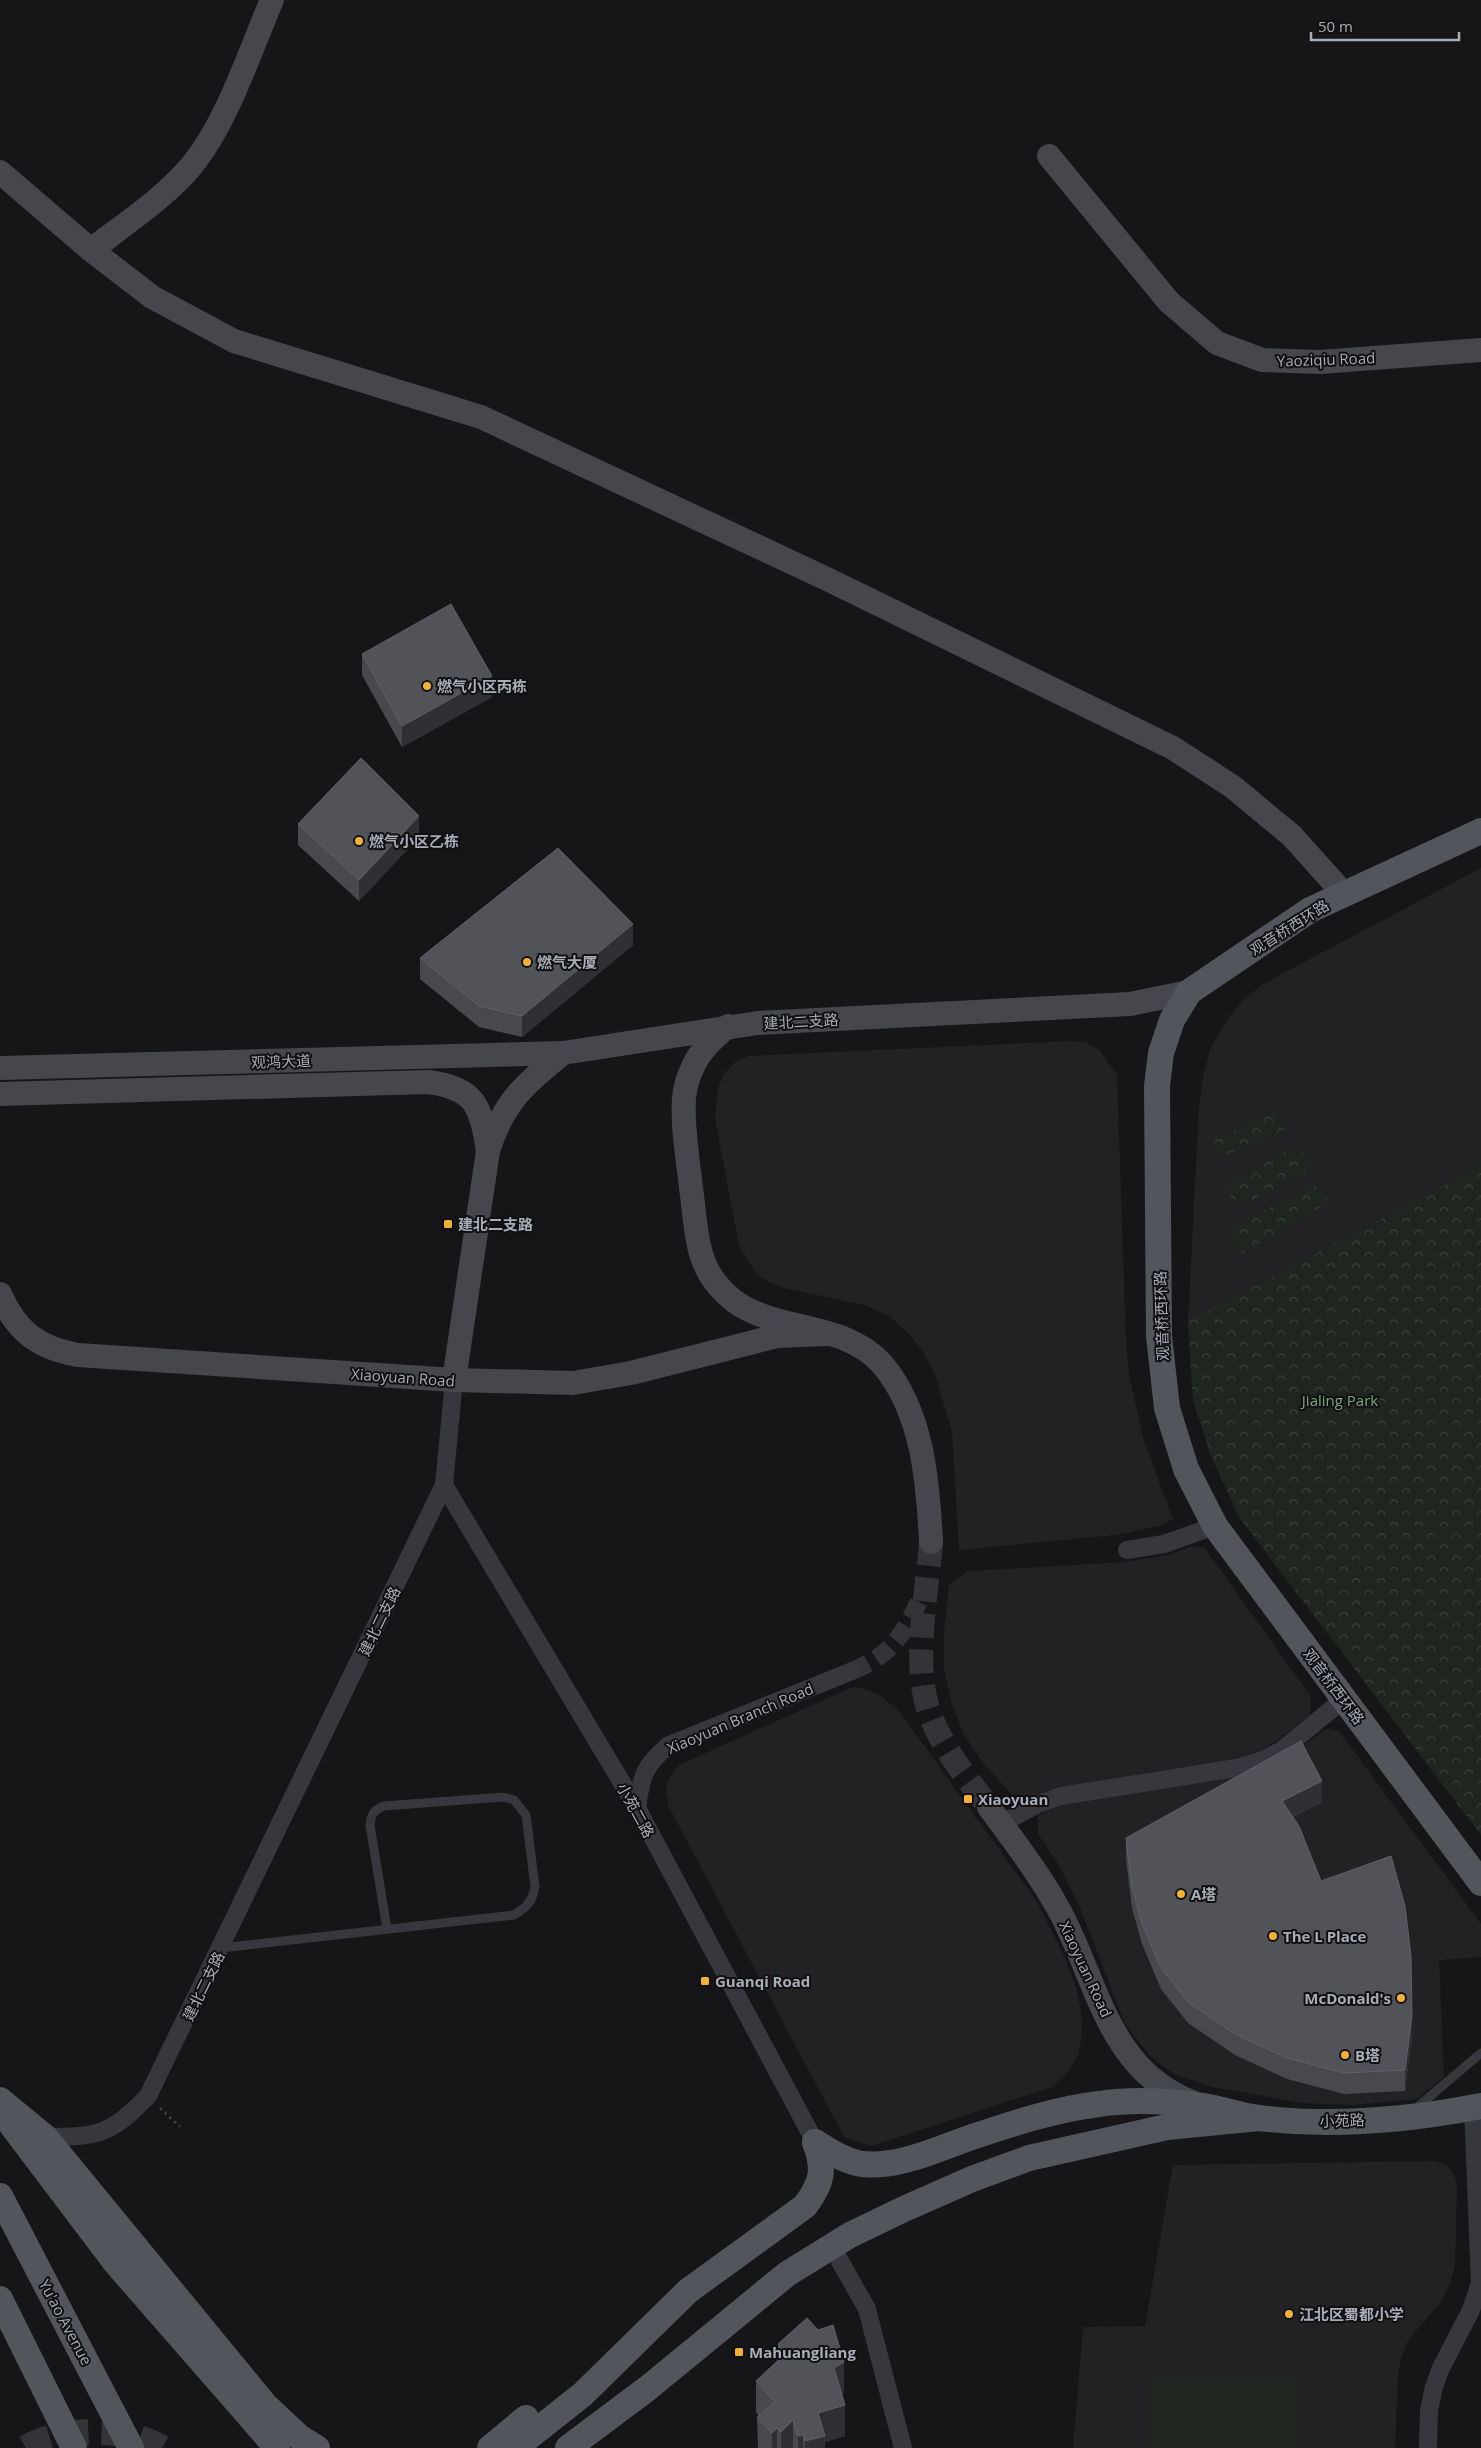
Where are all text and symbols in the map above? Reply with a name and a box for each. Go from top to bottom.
scale bar [1311,10,1458,42]
text: 50 m [1318,16,1353,36]
street label: Yaoziqiu Road [1276,347,1376,371]
place label: 燃气小区丙栋 [437,676,527,696]
marker: 燃气小区丙栋 [421,680,433,692]
place label: 燃气小区乙栋 [369,831,459,851]
marker: 燃气小区乙栋 [353,835,365,847]
street label: 观音桥西环路 [1246,895,1332,959]
place label: 燃气大厦 [537,952,597,972]
marker: 燃气大厦 [521,956,533,968]
street label: 建北二支路 [763,1009,839,1033]
street label: 观鸿大道 [251,1050,311,1072]
place label: 建北二支路 [458,1214,533,1234]
marker: 建北二支路 [442,1218,454,1230]
street label: 观音桥西环路 [1149,1271,1173,1361]
street label: Xiaoyuan Road [351,1363,455,1391]
park label: Jialing Park [1300,1390,1378,1410]
street label: 建北二支路 [354,1583,404,1659]
street label: 观音桥西环路 [1299,1644,1369,1728]
street label: Xiaoyuan Branch Road [664,1678,816,1758]
street label: 小苑二路 [613,1779,659,1841]
place label: Xiaoyuan [978,1789,1048,1809]
marker: Xiaoyuan [962,1793,974,1805]
place label: A塔 [1191,1884,1216,1904]
marker: A塔 [1175,1888,1187,1900]
street label: Xiaoyuan Road [1055,1918,1117,2020]
place label: The L Place [1283,1926,1366,1946]
marker: The L Place [1267,1930,1279,1942]
street label: 建北二支路 [178,1948,228,2024]
place label: Guanqi Road [715,1971,810,1991]
marker: Guanqi Road [699,1975,711,1987]
place label: McDonald's [1304,1988,1391,2008]
marker: McDonald's [1395,1992,1407,2004]
place label: B塔 [1355,2045,1380,2065]
marker: B塔 [1339,2049,1351,2061]
street label: 小苑路 [1319,2109,1365,2131]
street label: Yu'ao Avenue [35,2276,97,2368]
place label: 江北区蜀都小学 [1299,2304,1404,2324]
marker: 江北区蜀都小学 [1283,2308,1295,2320]
place label: Mahuangliang [749,2342,856,2362]
marker: Mahuangliang [733,2346,745,2358]

